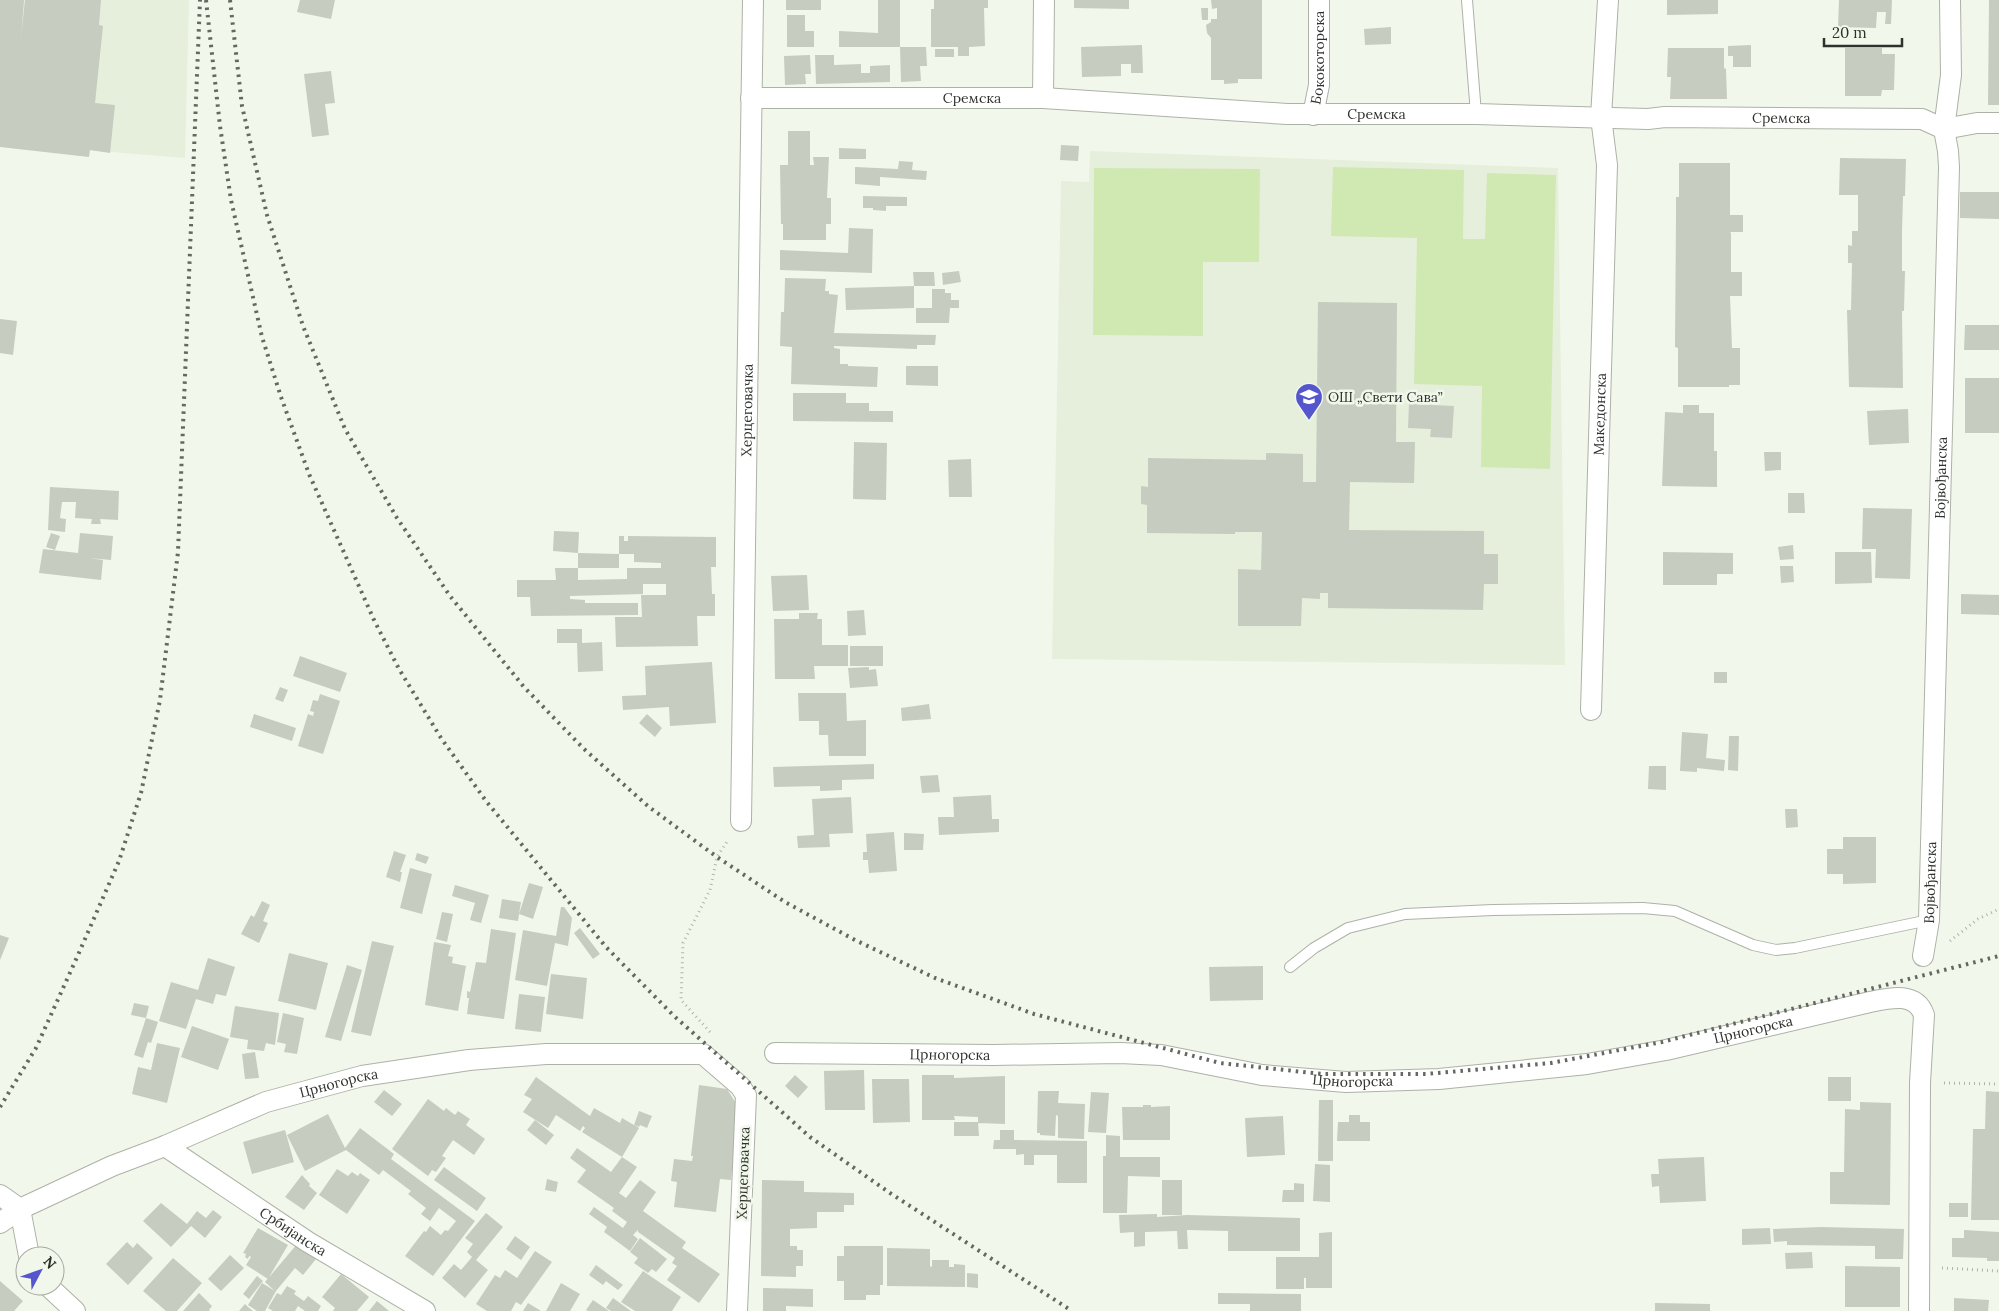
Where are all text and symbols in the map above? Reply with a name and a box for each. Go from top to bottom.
street label: Бококоторска [1306,11,1328,106]
scale bar [1824,15,1902,47]
text: 20 m [1832,23,1867,42]
street label: Сремска [943,89,1001,107]
street label: Сремска [1347,105,1406,123]
street label: Сремска [1752,109,1811,127]
street label: Херцеговачка [737,364,757,457]
street label: Македонска [1589,373,1610,456]
school or university icon: ОШ „Свети Сава” [1294,382,1324,421]
place label: ОШ „Свети Сава” [1328,388,1443,406]
street label: Војвођанска [1931,436,1951,519]
street label: Војвођанска [1920,841,1940,924]
street label: Црногорска [1712,1011,1795,1047]
street label: Црногорска [910,1045,990,1064]
street label: Црногорска [297,1065,379,1102]
street label: Црногорска [1312,1070,1393,1091]
street label: Херцеговачка [732,1126,754,1220]
street label: Србијанска [256,1203,330,1260]
north arrow [15,1246,65,1296]
text: N [39,1252,60,1273]

